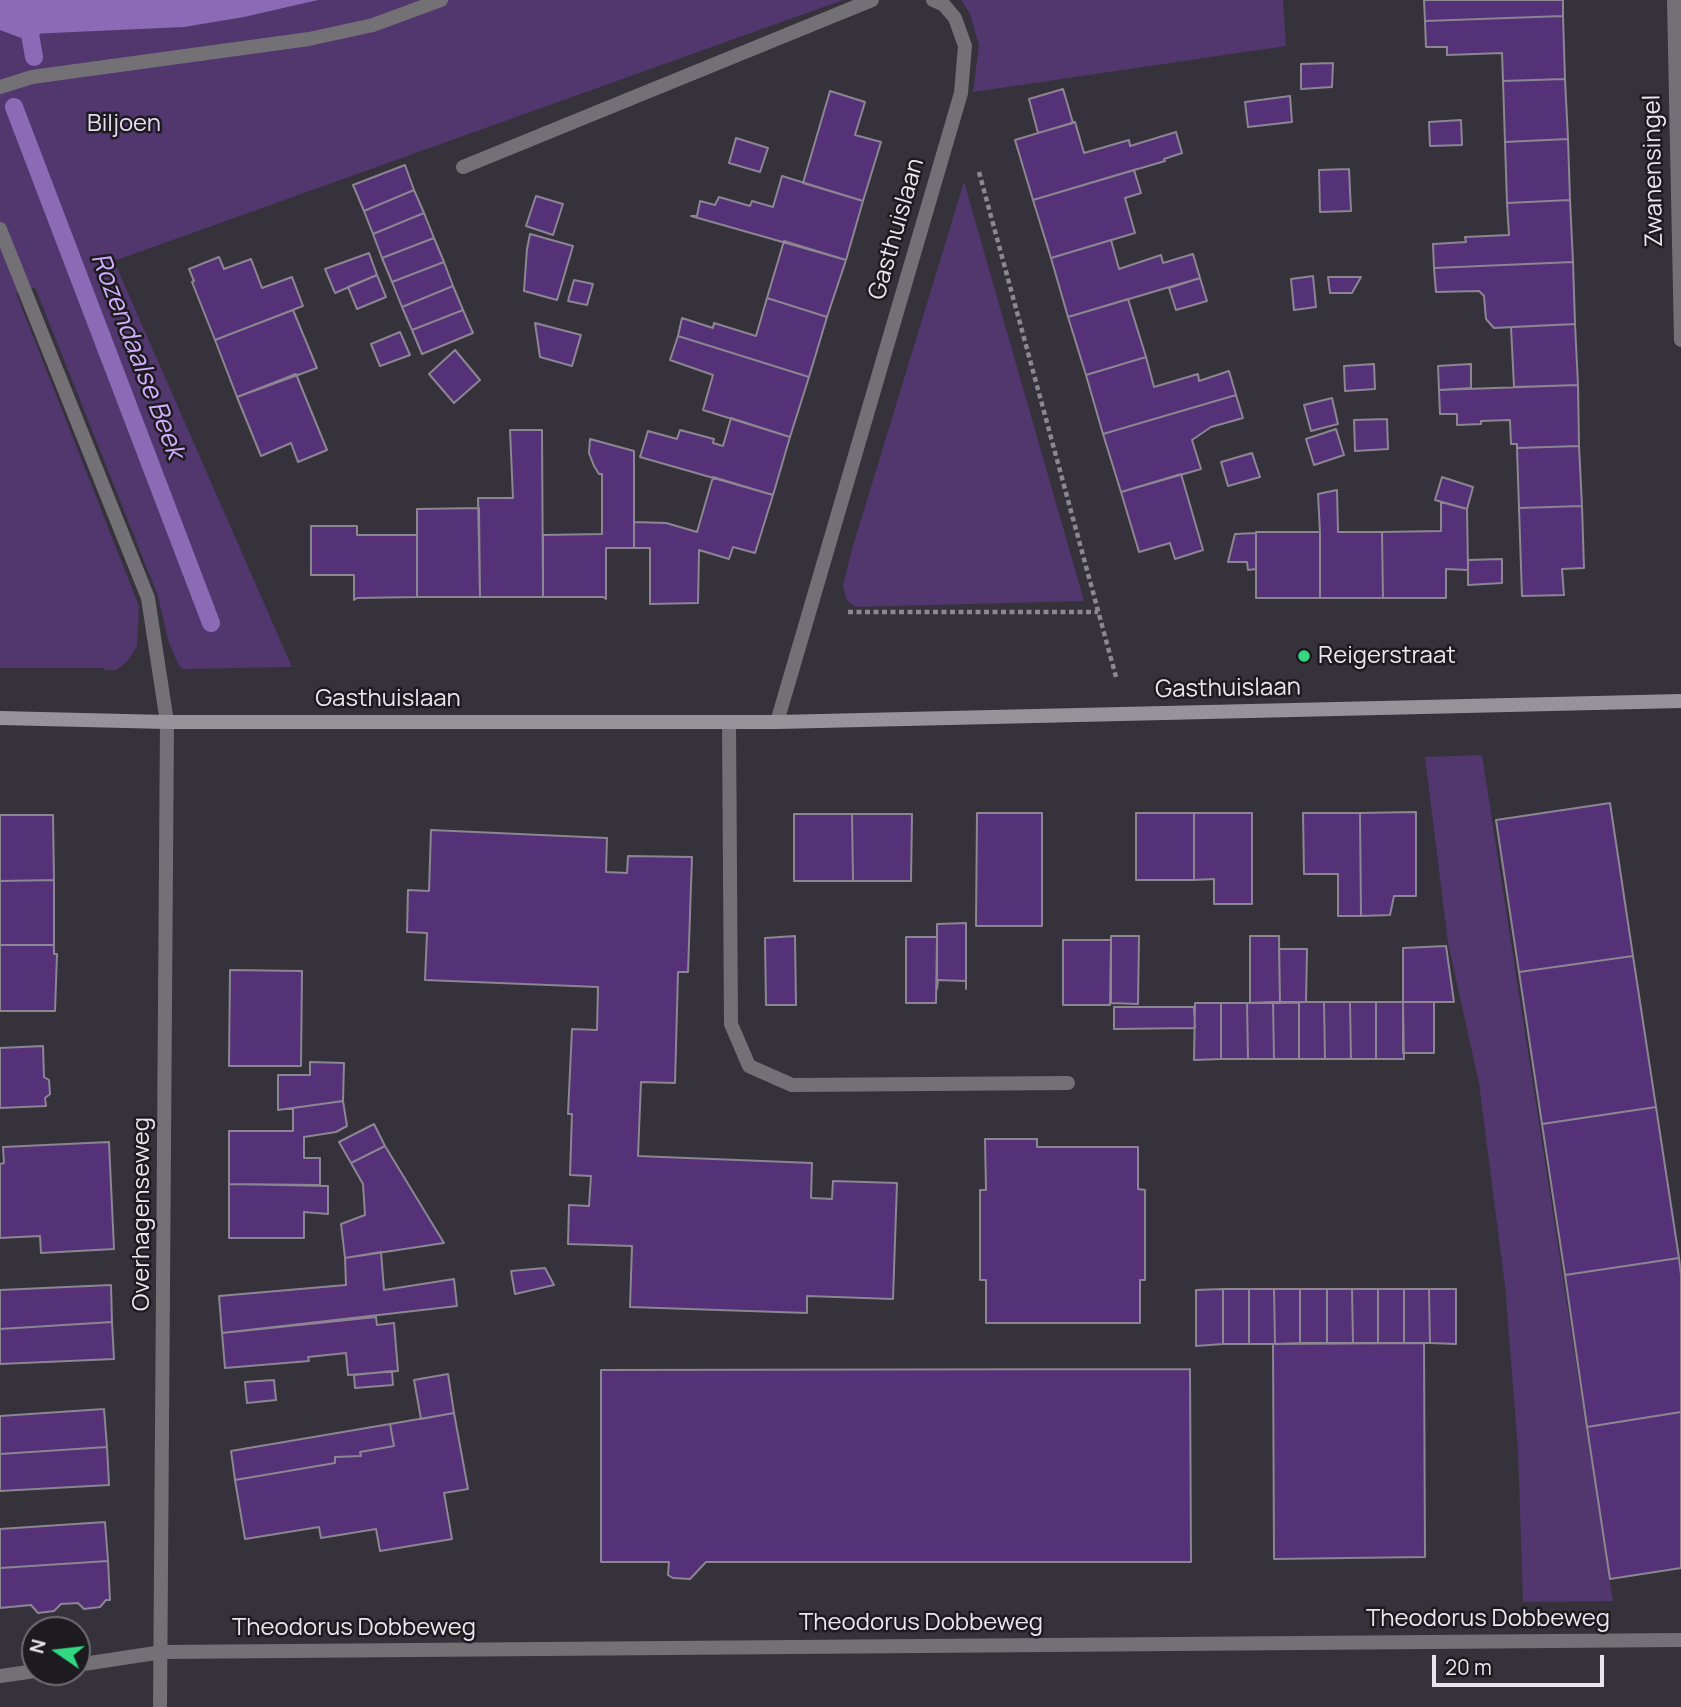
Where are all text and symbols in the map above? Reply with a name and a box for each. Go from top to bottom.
street label: Zwanensingel [1638,94,1670,248]
park label: Biljoen [87,110,161,138]
street label: Gasthuislaan [863,155,931,303]
water label: Rozendaalse Beek [83,249,191,463]
place label: Reigerstraat [1318,642,1456,670]
marker: Reigerstraat [1296,648,1312,664]
street label: Gasthuislaan [1155,673,1301,705]
street label: Gasthuislaan [315,685,461,713]
street label: Overhagenseweg [128,1117,156,1311]
street label: Theodorus Dobbeweg [1366,1605,1610,1633]
street label: Theodorus Dobbeweg [799,1609,1043,1637]
street label: Theodorus Dobbeweg [232,1614,476,1642]
north arrow [21,1616,91,1686]
text: N [23,1637,52,1656]
scale bar [1436,1640,1608,1684]
text: 20 m [1445,1653,1492,1681]

